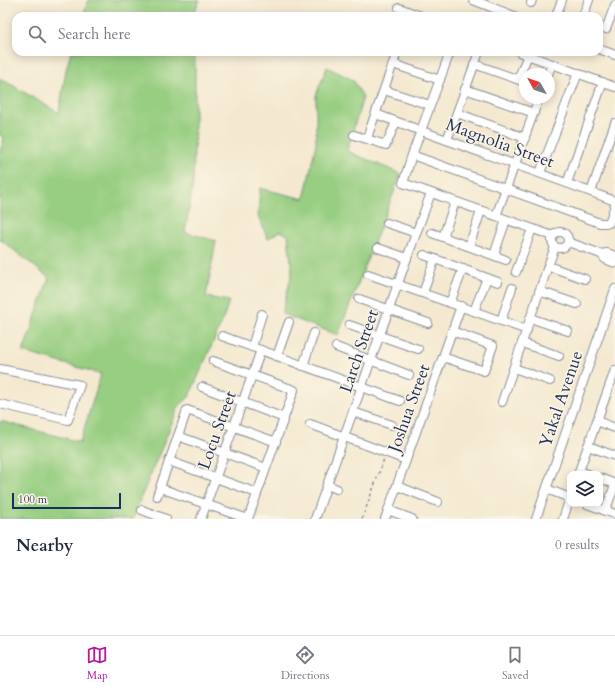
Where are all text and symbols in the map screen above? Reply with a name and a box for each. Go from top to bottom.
search box [12,12,603,56]
icon: search [26,23,48,45]
text: Search here [58,24,131,44]
north arrow [519,68,555,104]
street label: Magnolia Street [443,113,558,173]
street label: Larch Street [334,306,384,396]
street label: Yakal Avenue [534,348,588,450]
street label: Joshua Street [381,360,436,458]
street label: Locu Street [192,387,242,472]
map controls [567,471,603,507]
button: layers [567,471,603,507]
scale bar [12,491,121,510]
text: 100 m [18,492,47,507]
text: Nearby [16,534,73,557]
text: 0 results [555,536,599,554]
tab: Map [86,644,108,683]
tab: Directions [281,644,329,683]
tab: Saved [502,644,529,683]

